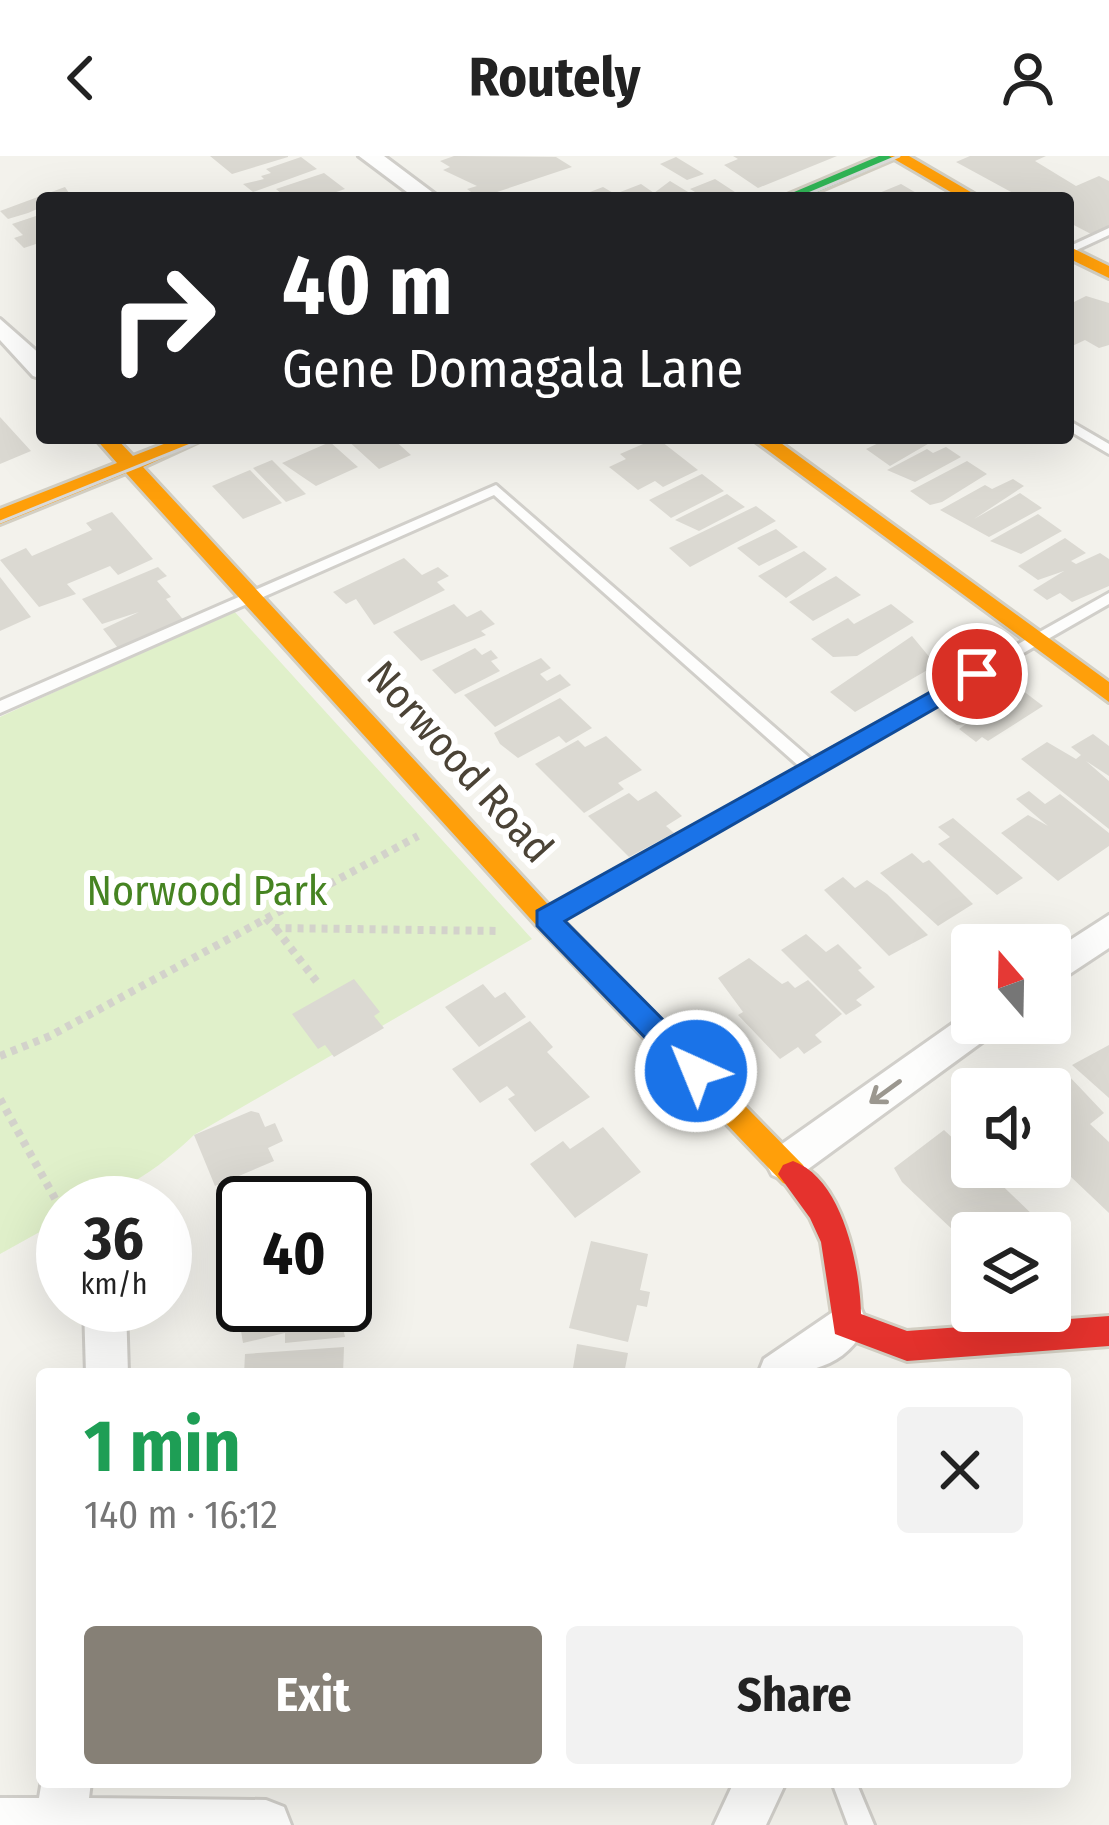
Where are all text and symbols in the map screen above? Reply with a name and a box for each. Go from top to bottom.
icon: back [48,45,114,111]
icon: person [995,45,1061,111]
text: Routely [469,46,640,110]
text: 40 m [282,235,453,336]
icon: right [84,240,240,396]
text: Gene Domagala Lane [282,337,743,401]
pin [926,623,1028,725]
icon: arrive [944,641,1010,707]
street label: Norwood Road [357,651,563,873]
park label: Norwood Park [87,866,328,916]
north arrow [951,924,1071,1044]
map controls [951,924,1071,1332]
position arrow [633,1008,759,1134]
button: sound [951,1068,1071,1188]
one-way arrow [869,1078,902,1104]
speed limit sign: 40 [216,1176,372,1332]
text: 36 [84,1203,144,1275]
button: layers [951,1212,1071,1332]
text: km/h [81,1266,147,1302]
text: 1 min [84,1404,241,1490]
button: close [897,1407,1023,1533]
text: 140 m · 16:12 [84,1492,278,1538]
button: Exit [84,1626,542,1764]
button: Share [566,1626,1023,1764]

